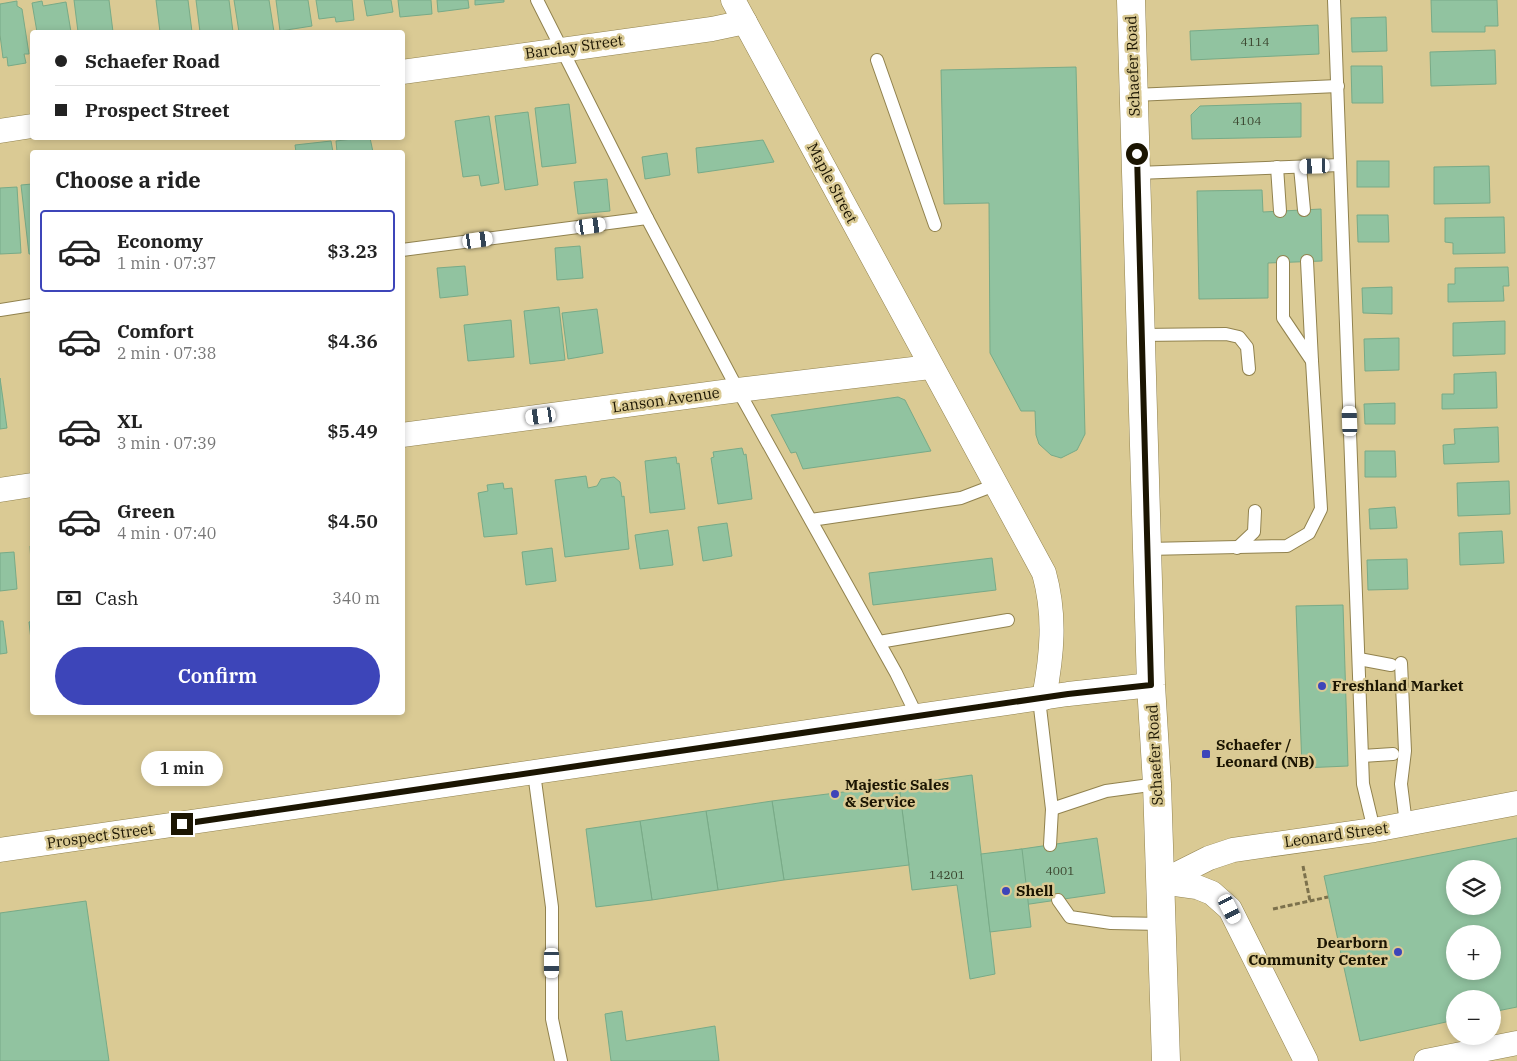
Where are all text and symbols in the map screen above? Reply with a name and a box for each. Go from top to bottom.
street label: Schaefer Road [1121,15,1144,117]
street label: Barclay Street [524,30,624,63]
house number: 4114 [1241,34,1269,49]
text: Schaefer Road [85,49,220,73]
text: Prospect Street [85,98,229,122]
house number: 4104 [1233,113,1261,128]
street label: Maple Street [803,139,862,226]
route start [1126,143,1148,165]
car [1299,158,1330,174]
text: Choose a ride [55,165,201,194]
car [575,216,606,236]
icon: car [57,229,102,274]
text: Economy [117,229,203,253]
car [462,230,493,250]
text: $3.23 [327,239,378,263]
text: 1 min · 07:37 [117,253,216,273]
icon: car [57,319,102,364]
text: Comfort [117,319,194,343]
text: $4.36 [327,329,378,353]
text: 2 min · 07:38 [117,343,216,363]
street label: Lanson Avenue [611,383,721,416]
car [525,406,556,426]
car [1341,406,1358,436]
icon: car [57,409,102,454]
text: XL [117,409,143,433]
text: $5.49 [327,419,378,443]
text: 3 min · 07:39 [117,433,216,453]
icon: car [57,499,102,544]
text: Green [117,499,175,523]
text: $4.50 [327,509,378,533]
text: 4 min · 07:40 [117,523,216,543]
icon: cash [55,584,83,612]
text: Cash [95,586,139,610]
text: 340 m [332,588,380,608]
button: Confirm [55,647,380,705]
place label: Freshland Market [1332,676,1464,695]
marker: Freshland Market [1316,680,1328,692]
street label: Schaefer Road [1142,704,1167,806]
place label: Schaefer / Leonard (NB) [1216,735,1314,771]
marker: Schaefer / Leonard (NB) [1200,748,1212,760]
callout: 1 min [141,752,223,786]
text: 1 min [160,758,204,778]
place label: Majestic Sales & Service [845,775,949,811]
marker: Majestic Sales & Service [829,788,841,800]
route end [171,813,193,835]
street label: Leonard Street [1283,818,1389,851]
street label: Prospect Street [45,819,155,852]
map controls [1446,860,1501,1045]
button: layers [1446,860,1501,915]
house number: 4001 [1046,863,1074,878]
house number: 14201 [929,867,965,882]
place label: Shell [1016,881,1054,900]
marker: Shell [1000,885,1012,897]
car [1216,892,1243,926]
button: + [1446,925,1501,980]
place label: Dearborn Community Center [1248,933,1389,969]
marker: Dearborn Community Center [1392,946,1404,958]
car [544,948,559,978]
button: − [1446,990,1501,1045]

